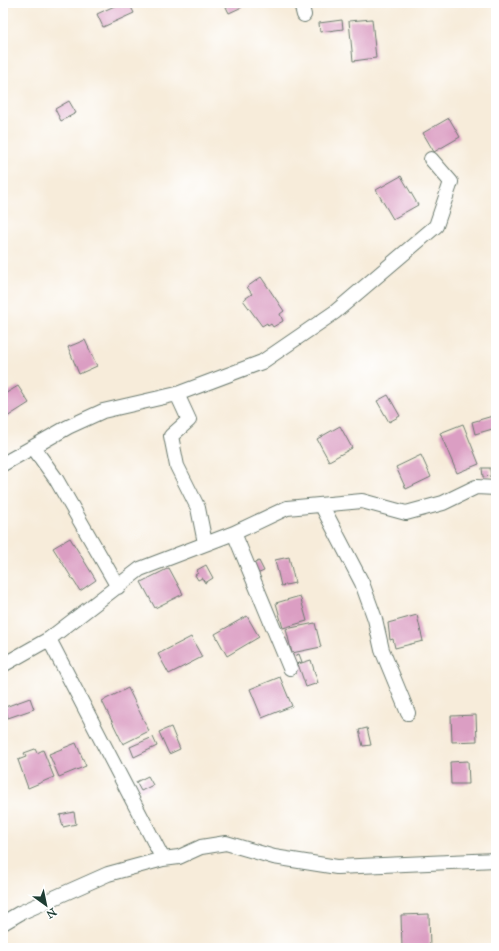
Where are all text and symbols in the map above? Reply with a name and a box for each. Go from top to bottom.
north arrow [26,885,66,925]
text: N [43,905,59,921]

